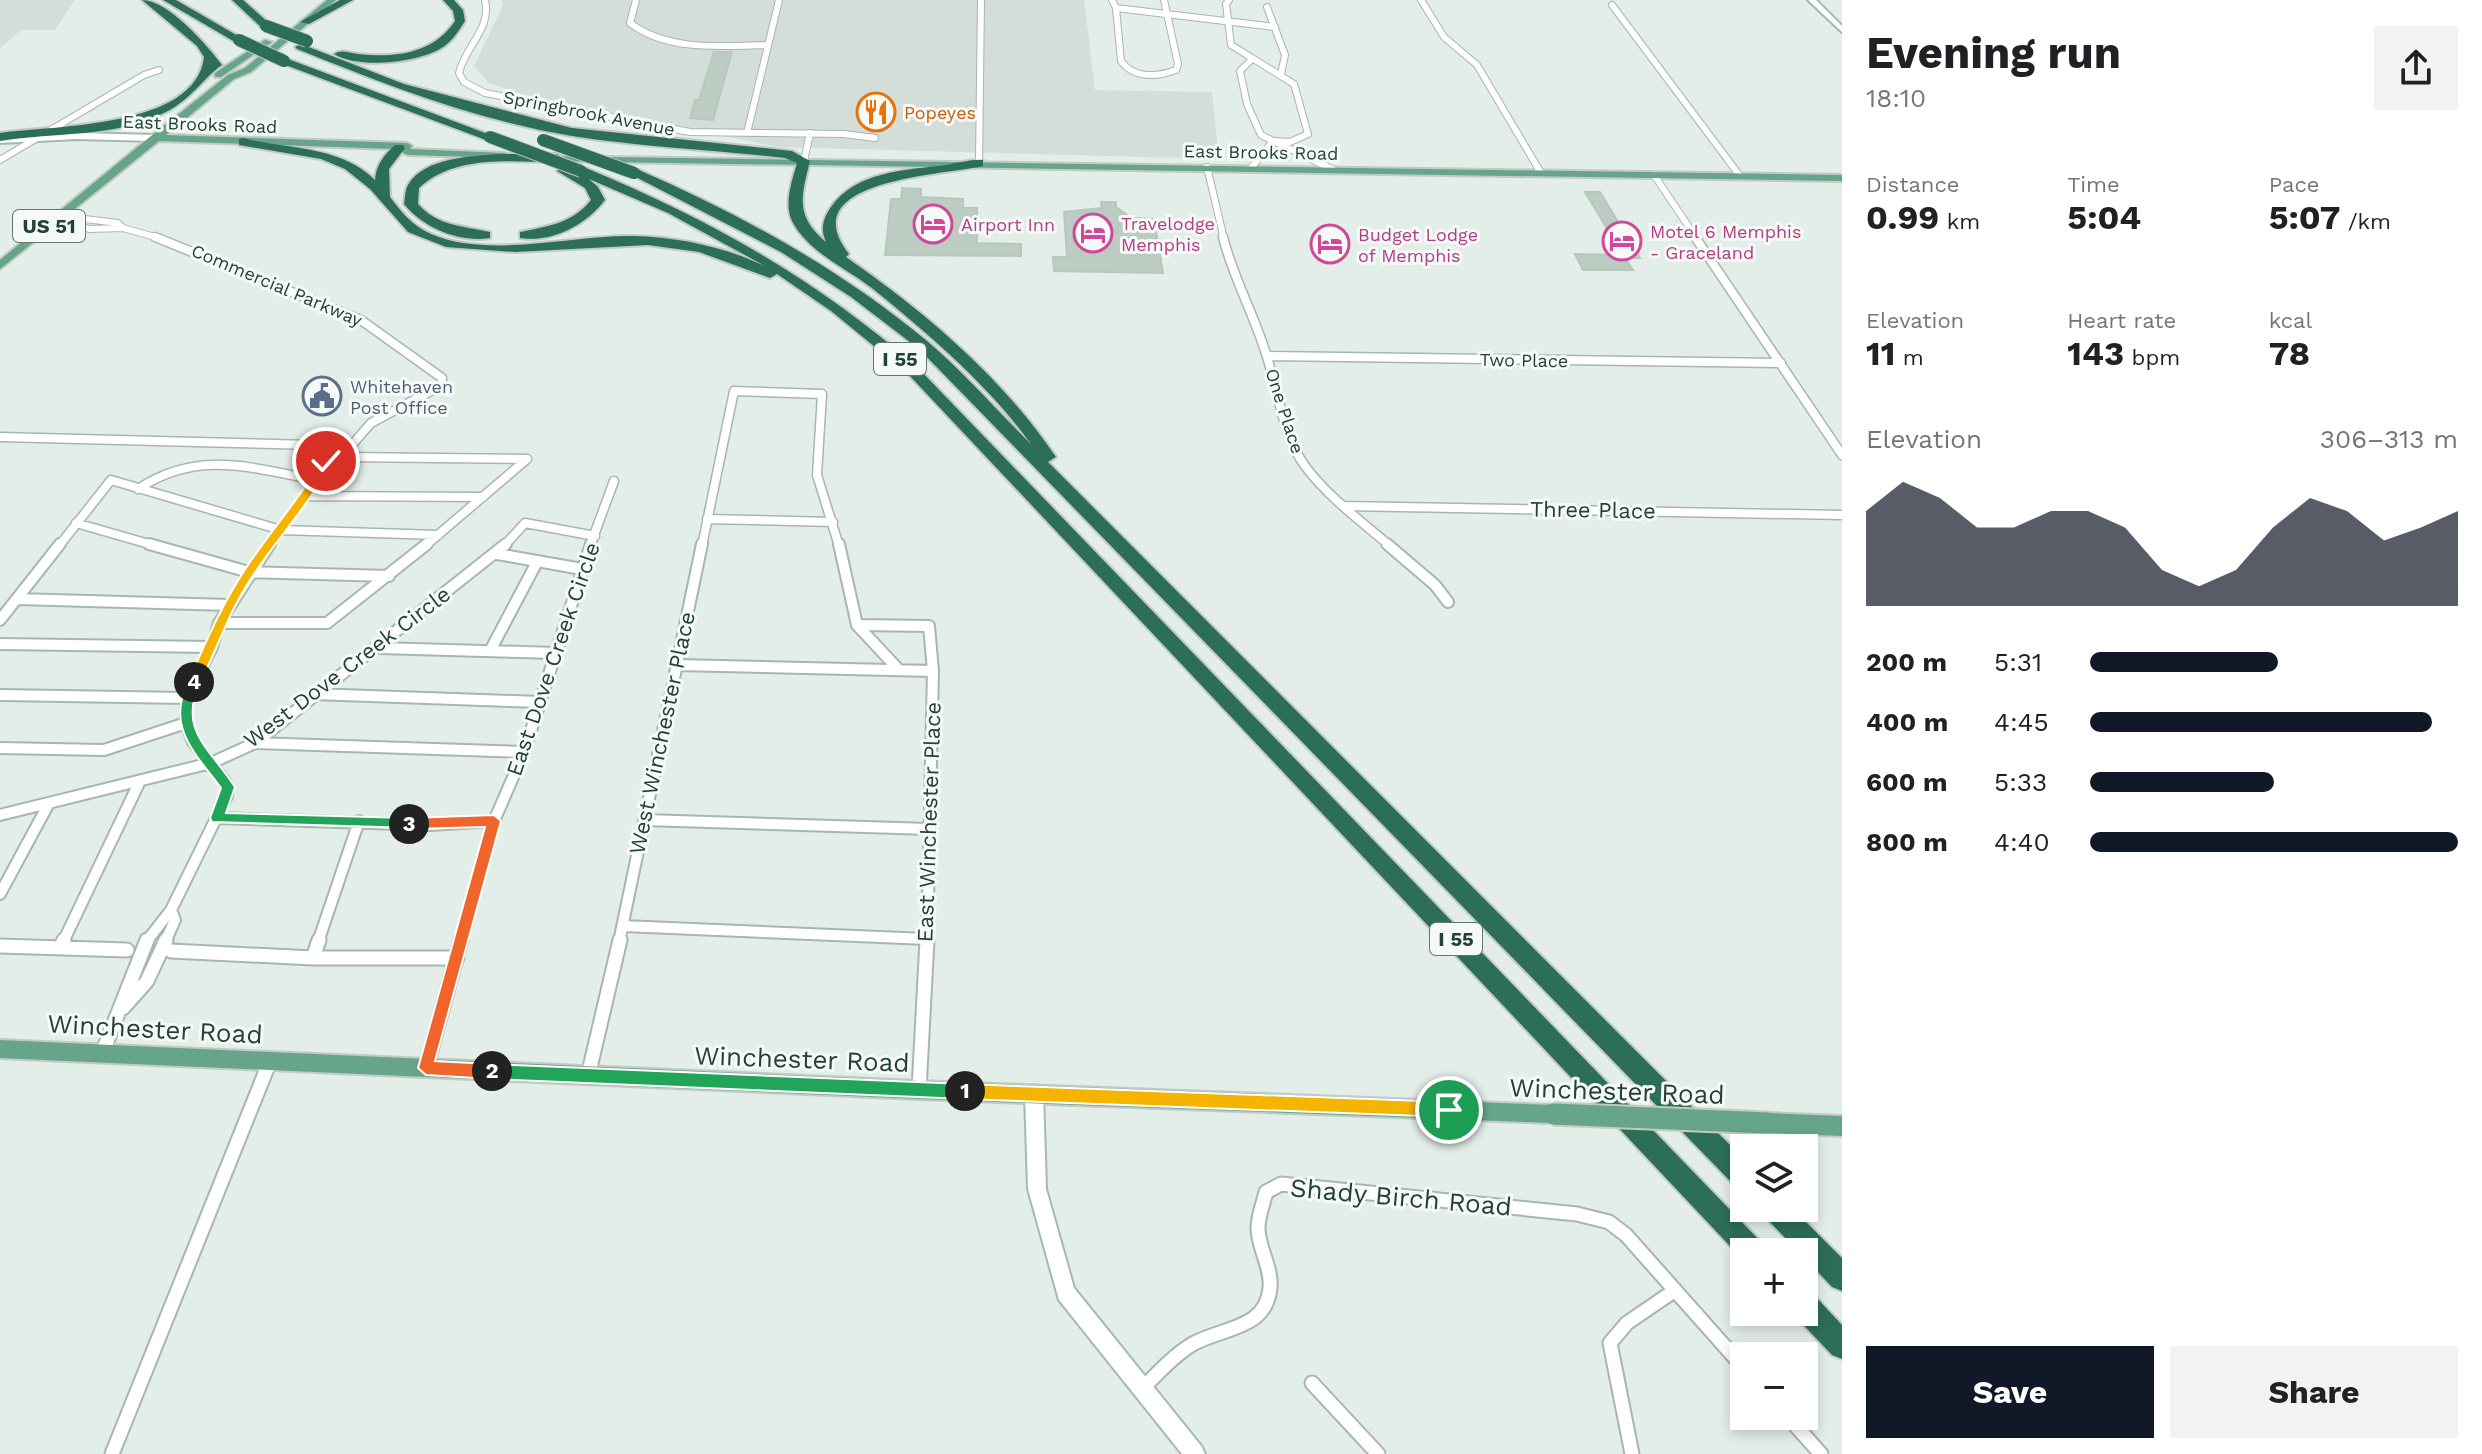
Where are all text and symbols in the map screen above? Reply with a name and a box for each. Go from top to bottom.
button: share [2374,26,2458,110]
text: Evening run [1866,27,2121,79]
text: 18:10 [1866,83,1926,113]
street label: Springbrook Avenue [501,86,677,140]
restaurant icon: Popeyes [855,91,897,133]
place label: Popeyes [904,102,976,123]
street label: East Brooks Road [122,111,278,137]
street label: East Brooks Road [1183,140,1339,164]
text: Distance [1866,172,1960,197]
text: Time [2067,172,2120,197]
text: Pace [2269,172,2320,197]
text: 0.99 [1866,197,1939,237]
text: 5:04 [2067,197,2141,237]
text: 5:07 [2269,197,2340,237]
hotel icon: Airport Inn [912,203,954,245]
text: km [1939,209,1980,234]
text: /km [2340,209,2391,234]
road number: US 51 [13,210,85,242]
hotel icon: Travelodge Memphis [1072,212,1114,254]
place label: Travelodge Memphis [1121,213,1215,255]
place label: Airport Inn [961,214,1055,235]
hotel icon: Motel 6 Memphis - Graceland [1601,220,1643,262]
place label: Motel 6 Memphis - Graceland [1650,221,1801,263]
hotel icon: Budget Lodge of Memphis [1309,223,1351,265]
place label: Budget Lodge of Memphis [1358,224,1478,266]
street label: Commercial Parkway [188,239,366,331]
text: Elevation [1866,308,1964,333]
text: Heart rate [2067,308,2176,333]
text: kcal [2269,308,2312,333]
text: 11 [1866,333,1895,373]
text: 143 [2067,333,2124,373]
text: 78 [2269,333,2310,373]
road number: I 55 [874,343,926,375]
text: m [1895,345,1924,370]
text: bpm [2124,345,2180,370]
street label: Two Place [1480,349,1568,371]
street label: One Place [1261,366,1309,456]
public building icon: Whitehaven Post Office [301,375,343,417]
place label: Whitehaven Post Office [350,376,453,418]
text: Elevation [1866,424,1982,454]
text: 306–313 m [2320,424,2458,454]
pin [292,427,360,495]
icon: check [304,439,348,483]
street label: Three Place [1530,496,1656,524]
street label: East Dove Creek Circle [501,539,605,779]
street label: West Dove Creek Circle [239,581,455,753]
street label: West Winchester Place [624,609,700,857]
text: 200 m [1866,647,1947,677]
text: 5:31 [1994,647,2042,677]
pin: 4 [174,662,214,702]
text: 4 [187,669,201,694]
street label: East Winchester Place [912,701,946,943]
text: 400 m [1866,707,1948,737]
text: 4:45 [1994,707,2049,737]
text: 600 m [1866,767,1947,797]
text: 5:33 [1994,767,2047,797]
pin: 3 [389,804,429,844]
text: 3 [402,811,416,836]
text: 800 m [1866,827,1948,857]
text: 4:40 [1994,827,2050,857]
road number: I 55 [1430,923,1482,955]
street label: Winchester Road [47,1008,263,1050]
street label: Winchester Road [694,1040,910,1078]
pin: 2 [472,1051,512,1091]
text: 2 [485,1058,499,1083]
pin: 1 [945,1071,985,1111]
street label: Winchester Road [1509,1072,1725,1110]
pin [1415,1076,1483,1144]
text: 1 [960,1078,970,1103]
icon: arrive [1427,1088,1471,1132]
map controls [1730,1134,1818,1430]
button: layers [1730,1134,1818,1222]
street label: Shady Birch Road [1289,1172,1513,1222]
button: + [1730,1238,1818,1326]
button: − [1730,1342,1818,1430]
button: Save [1866,1346,2154,1438]
button: Share [2170,1346,2458,1438]

